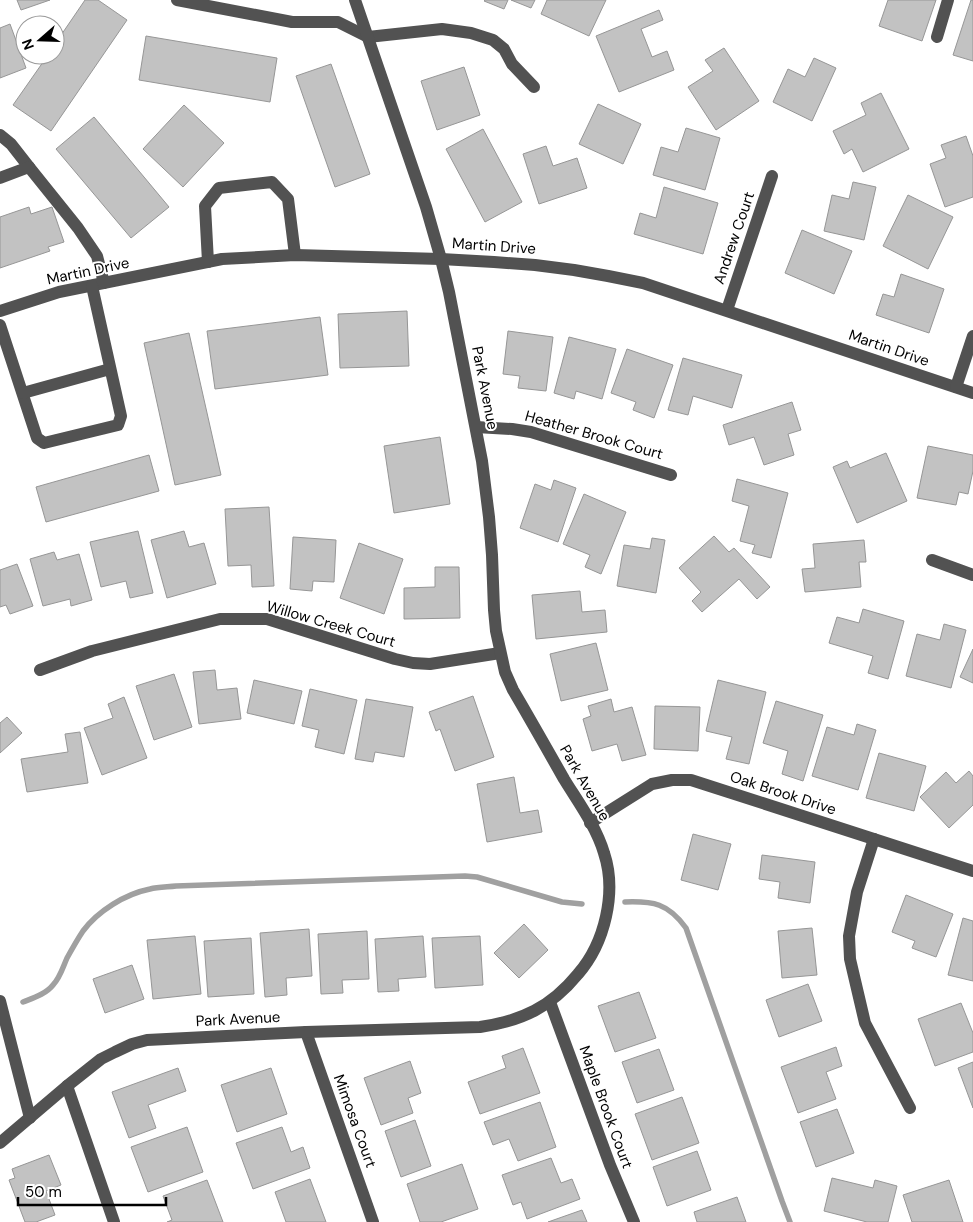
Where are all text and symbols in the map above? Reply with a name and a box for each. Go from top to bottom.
north arrow [15,15,65,65]
text: N [18,37,38,52]
street label: Andrew Court [709,189,759,287]
street label: Martin Drive [451,233,537,259]
street label: Martin Drive [45,252,131,290]
street label: Martin Drive [846,325,932,371]
street label: Park Avenue [467,345,503,431]
street label: Heather Brook Court [523,406,665,464]
street label: Willow Creek Court [264,596,398,652]
street label: Park Avenue [555,741,615,825]
street label: Oak Brook Drive [727,766,839,820]
street label: Park Avenue [195,1007,281,1031]
street label: Maple Brook Court [574,1043,638,1171]
street label: Mimosa Court [329,1072,381,1170]
scale bar [18,1174,165,1206]
text: 50 m [25,1182,62,1202]

